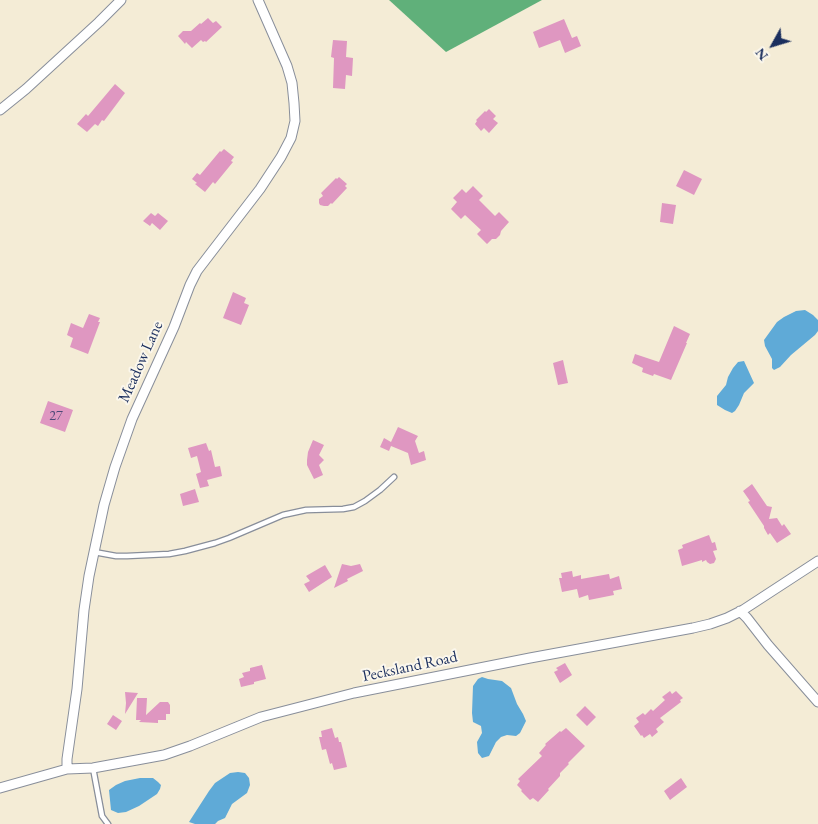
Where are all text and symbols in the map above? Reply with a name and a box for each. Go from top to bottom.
north arrow [748,20,798,70]
text: N [751,44,772,65]
street label: Meadow Lane [115,318,167,406]
house number: 27 [49,408,63,424]
street label: Pecksland Road [361,648,459,686]

